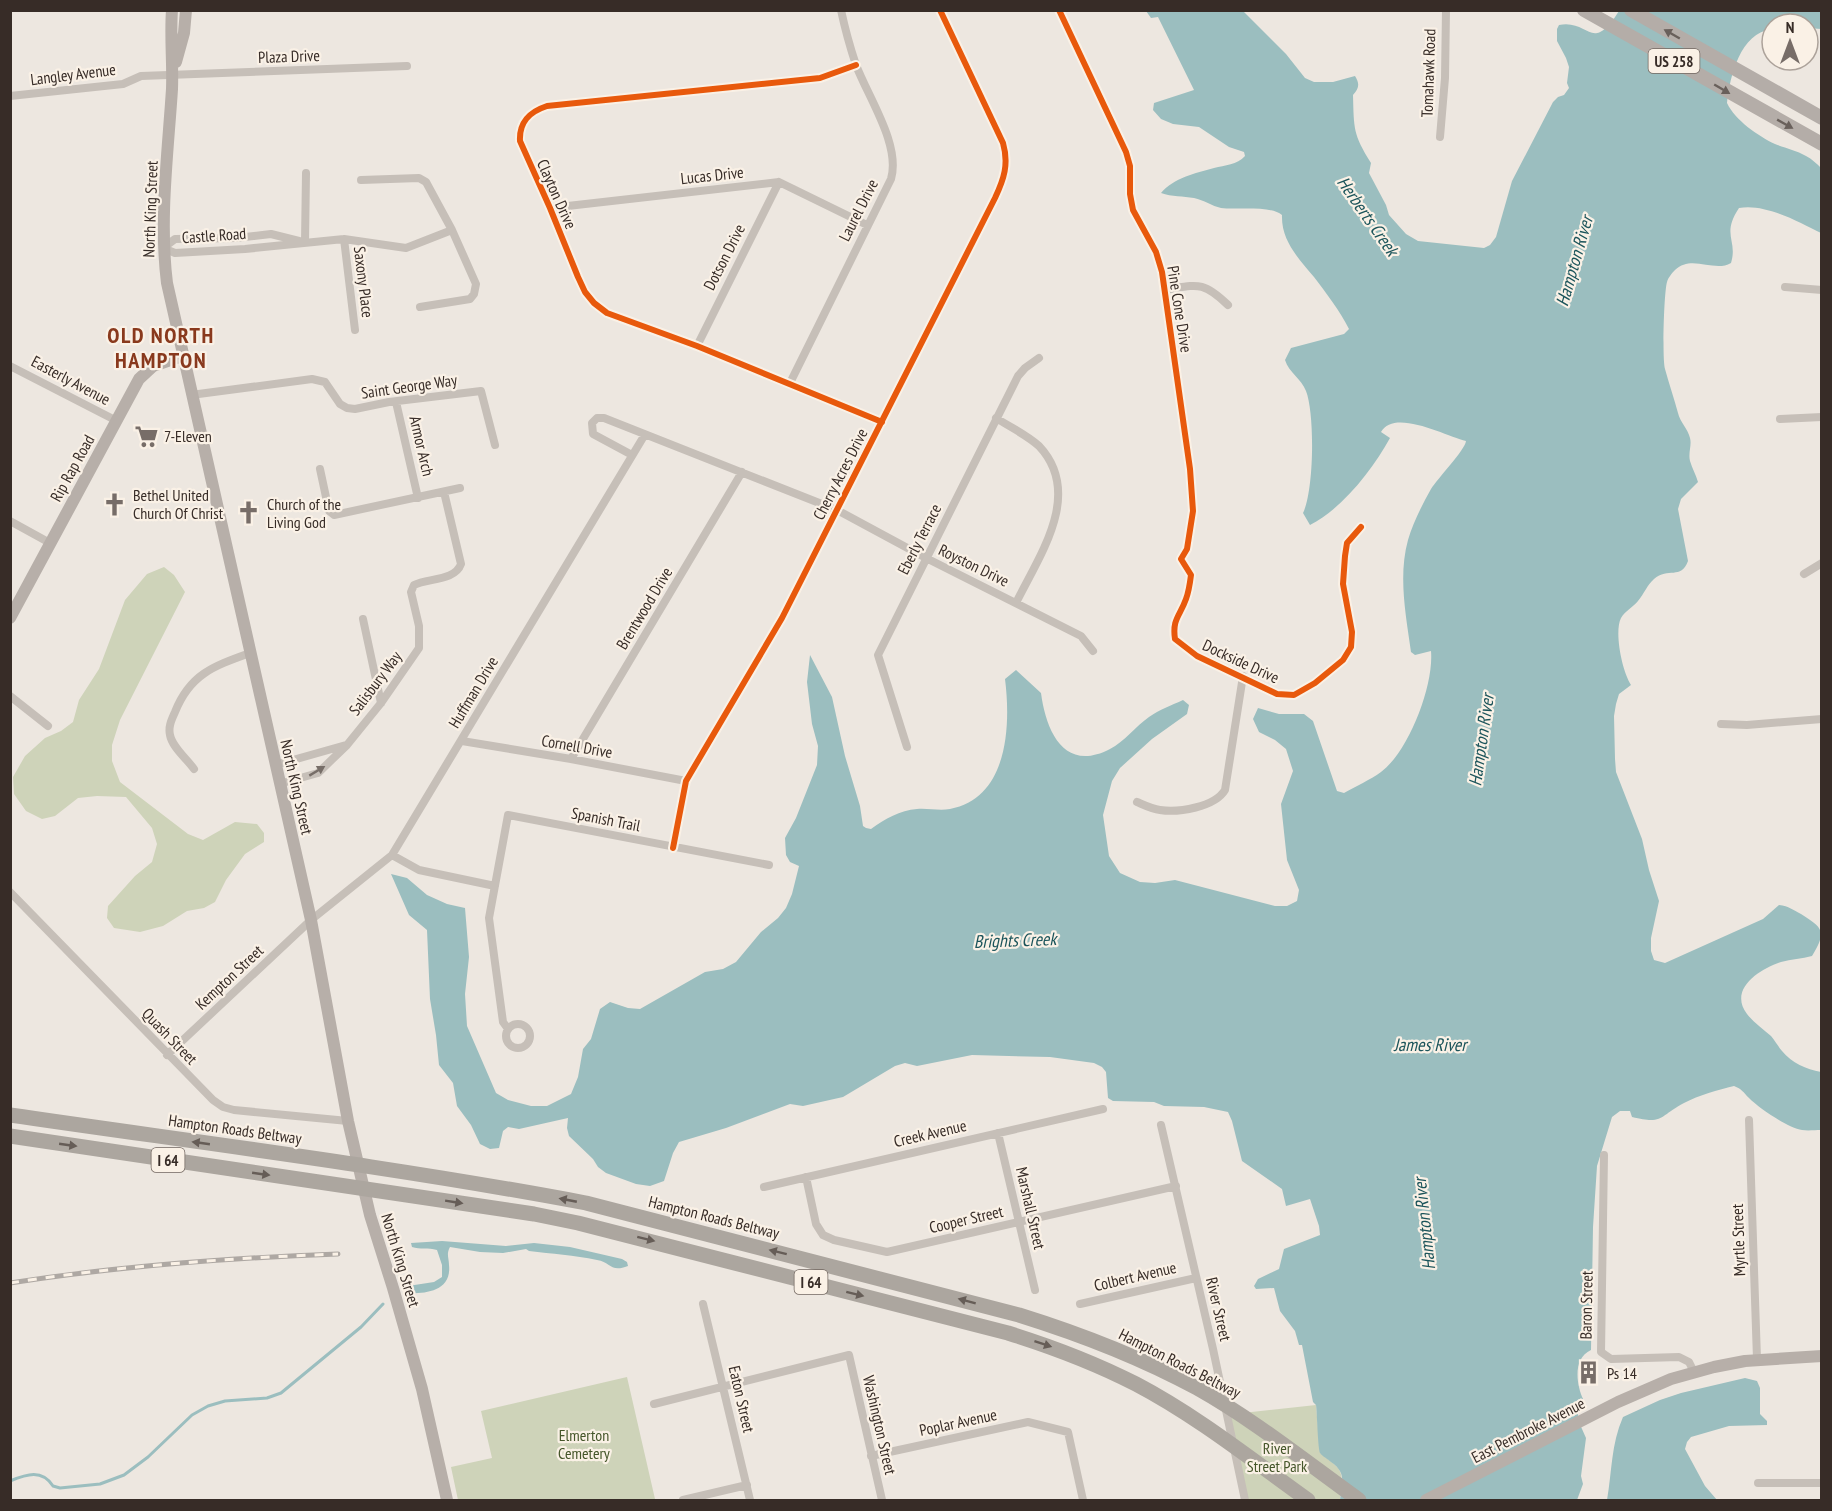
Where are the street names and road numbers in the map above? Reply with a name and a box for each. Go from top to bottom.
street label: Tomahawk Road [1416,28,1440,118]
street label: Plaza Drive [258,45,320,67]
road number: US 258 [1648,49,1700,73]
street label: Langley Avenue [29,59,117,89]
street label: Clayton Drive [533,156,581,232]
street label: North King Street [138,160,162,258]
street label: Lucas Drive [679,162,745,188]
street label: Laurel Drive [834,176,882,244]
street label: Dotson Drive [699,221,749,293]
street label: Castle Road [181,223,247,247]
street label: Saxony Place [350,245,378,319]
street label: Pine Cone Drive [1163,264,1197,354]
street label: Easterly Avenue [28,351,114,409]
street label: Saint George Way [360,369,458,403]
street label: Armor Arch [405,414,439,478]
street label: Cherry Acres Drive [808,425,872,523]
street label: Rip Rap Road [46,431,99,505]
street label: Eberly Terrace [893,500,945,578]
street label: Royston Drive [936,539,1012,591]
street label: Brentwood Drive [612,563,676,653]
street label: Dockside Drive [1200,635,1282,687]
street label: Salisbury Way [344,647,406,719]
street label: Huffman Drive [444,653,502,731]
street label: Cornell Drive [540,730,614,762]
street label: North King Street [276,738,318,837]
street label: Spanish Trail [570,803,642,836]
street label: Kempton Street [191,940,268,1014]
street label: Quash Street [138,1003,202,1069]
street label: Hampton Roads Beltway [167,1110,303,1148]
street label: Creek Avenue [892,1115,968,1151]
road number: I 64 [152,1148,184,1172]
street label: Marshall Street [1012,1165,1050,1252]
street label: Hampton Roads Beltway [646,1191,782,1243]
street label: Cooper Street [927,1201,1005,1237]
street label: Myrtle Street [1727,1203,1749,1276]
street label: North King Street [377,1211,425,1310]
street label: Colbert Avenue [1092,1257,1178,1295]
road number: I 64 [794,1270,828,1294]
street label: Baron Street [1575,1270,1597,1340]
street label: River Street [1202,1275,1236,1343]
street label: Hampton Roads Beltway [1116,1324,1244,1402]
street label: Eaton Street [725,1364,760,1435]
street label: Washington Street [859,1373,901,1477]
street label: East Pembroke Avenue [1468,1393,1588,1467]
street label: Poplar Avenue [917,1404,999,1440]

